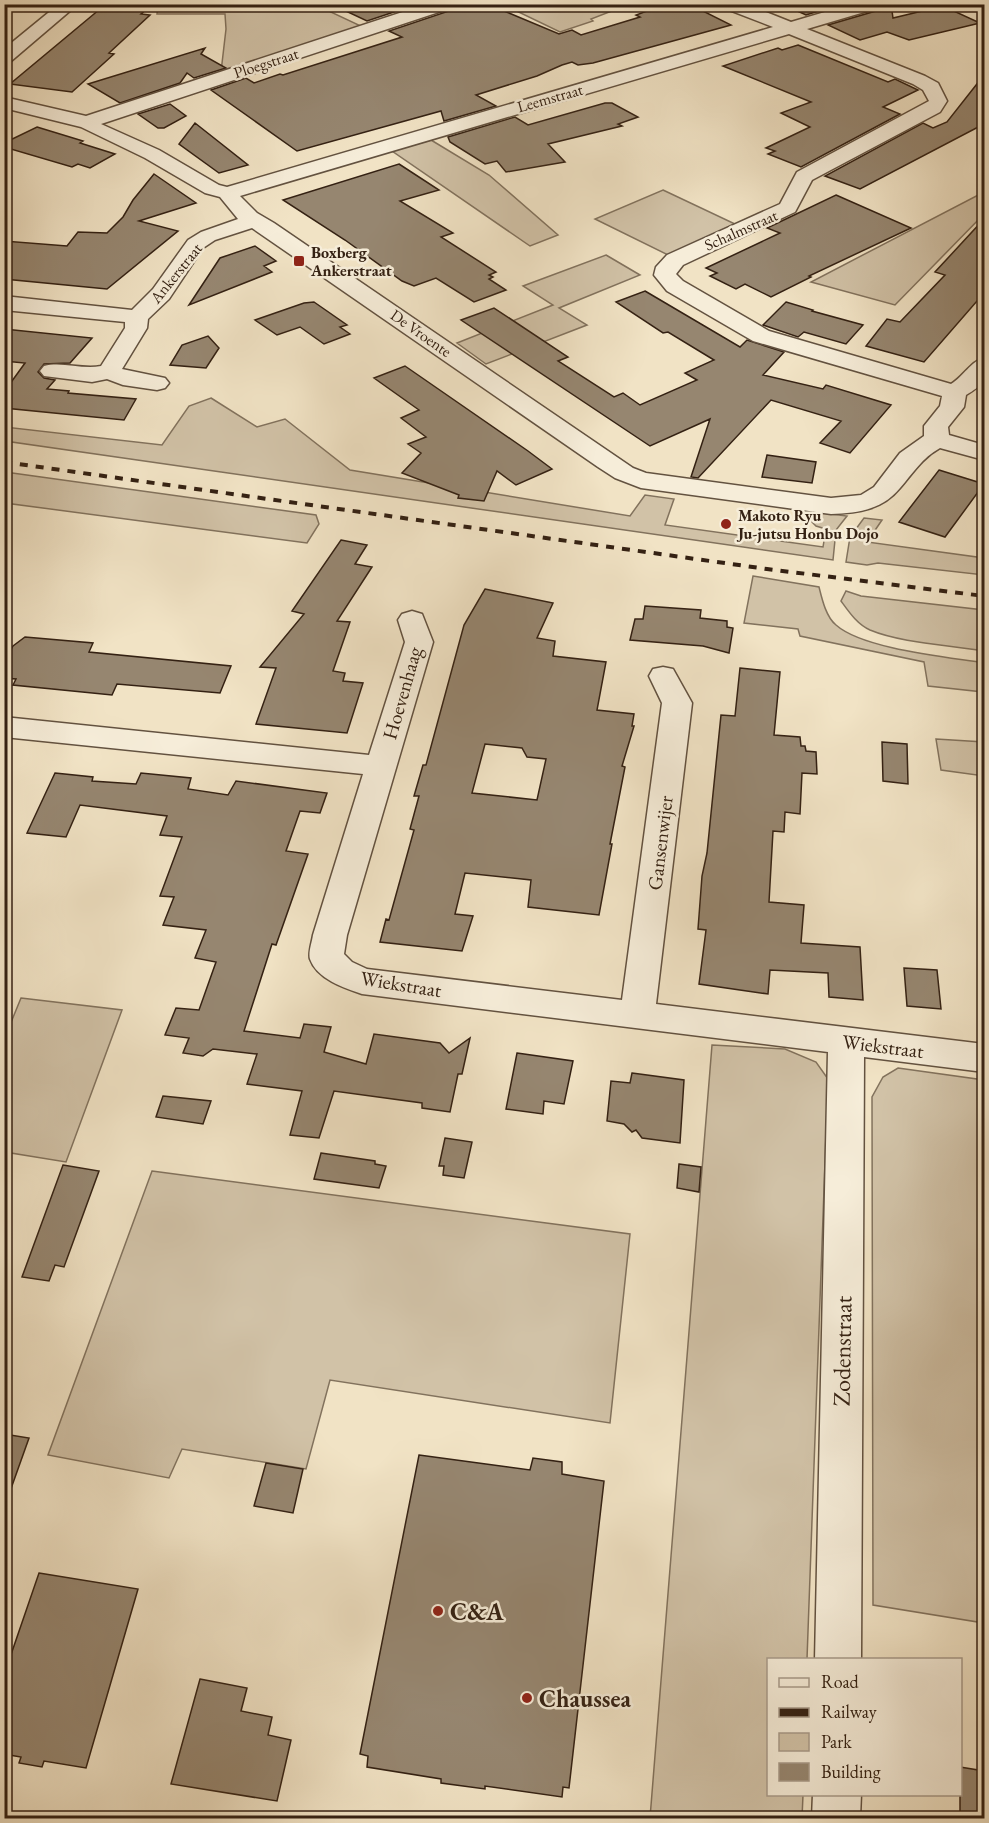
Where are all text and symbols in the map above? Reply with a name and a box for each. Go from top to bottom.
street label: Ploegstraat [231,43,301,83]
street label: Leemstraat [515,79,585,117]
street label: Schalmstraat [701,205,781,255]
street label: Ankerstraat [145,238,207,308]
place label: Boxberg Ankerstraat [310,242,392,281]
marker: Boxberg Ankerstraat [292,254,306,268]
street label: De Vroente [386,304,456,362]
place label: Makoto Ryu Ju-jutsu Honbu Dojo [736,505,878,544]
marker: Makoto Ryu Ju-jutsu Honbu Dojo [719,517,733,531]
street label: Hoevenhaag [376,643,428,742]
street label: Gansenwijer [641,794,679,892]
street label: Wiekstraat [359,965,444,1003]
street label: Wiekstraat [841,1028,926,1064]
street label: Zodenstraat [826,1295,858,1407]
place label: C&A [450,1596,504,1627]
marker: C&A [431,1604,445,1618]
legend [767,1658,962,1796]
text: Road [821,1670,860,1693]
place label: Chaussea [539,1683,631,1714]
marker: Chaussea [520,1691,534,1705]
text: Railway [821,1700,877,1723]
text: Park [821,1730,852,1753]
text: Building [821,1760,881,1783]

